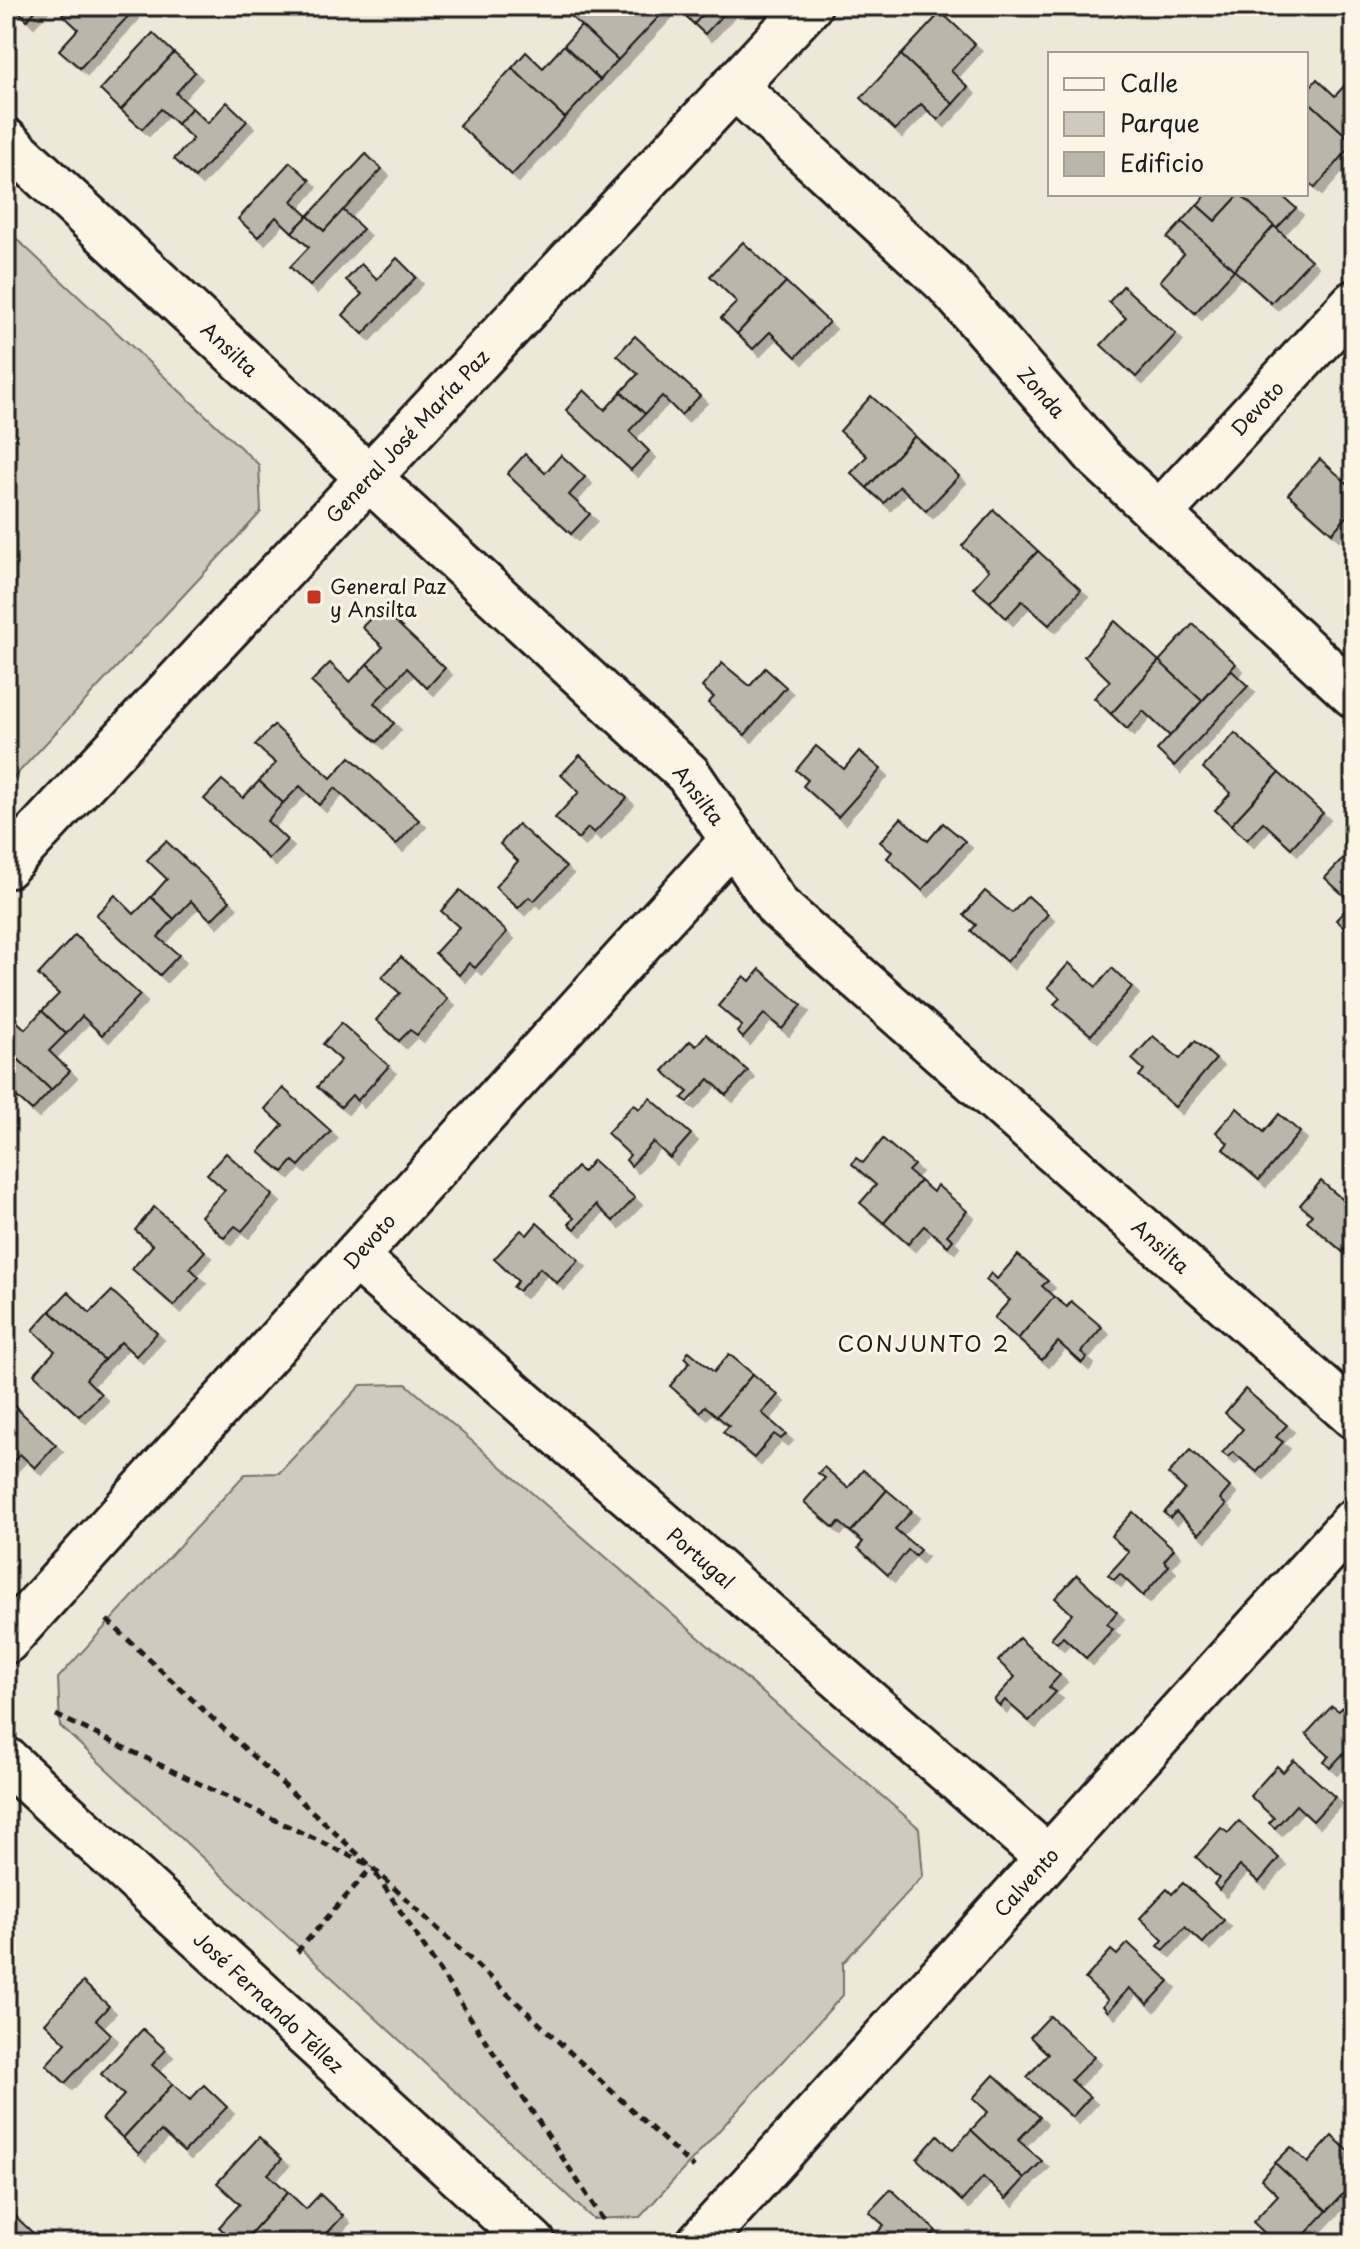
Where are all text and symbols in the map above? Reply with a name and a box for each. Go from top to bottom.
legend [1048,52,1308,196]
text: Calle [1120,64,1178,100]
text: Parque [1120,104,1200,140]
text: Edificio [1120,144,1204,180]
street label: Ansilta [195,315,266,384]
street label: General José María Paz [318,342,496,530]
street label: Zonda [1011,360,1073,425]
street label: Devoto [1223,373,1291,443]
place label: General Paz y Ansilta [330,571,446,624]
marker: General Paz y Ansilta [305,588,323,606]
street label: Ansilta [666,759,732,832]
street label: Devoto [336,1206,402,1276]
street label: Ansilta [1125,1212,1197,1281]
district label: CONJUNTO 2 [838,1326,1010,1359]
street label: Portugal [661,1520,741,1596]
street label: Calvento [987,1841,1065,1923]
street label: José Fernando Téllez [187,1924,351,2080]

